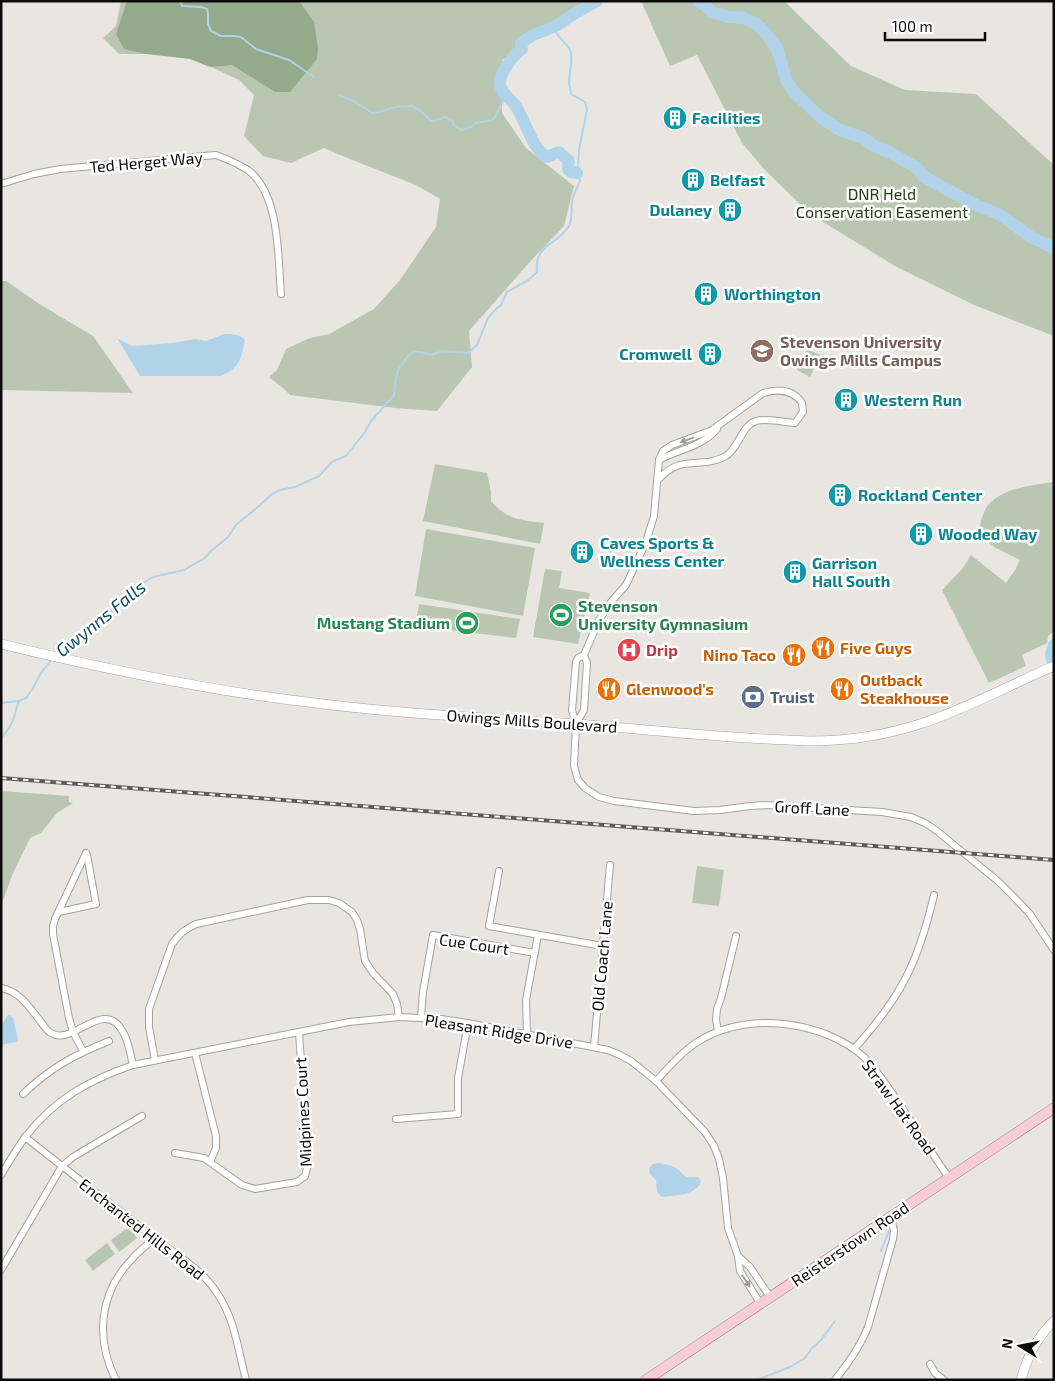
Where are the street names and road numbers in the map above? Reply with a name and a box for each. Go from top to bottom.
street label: Ted Herget Way [89,147,204,176]
street label: Owings Mills Boulevard [446,705,618,736]
street label: Groff Lane [774,796,850,819]
street label: Old Coach Lane [587,900,616,1012]
street label: Cue Court [438,929,510,958]
street label: Pleasant Ridge Drive [424,1009,574,1052]
street label: Straw Hat Road [859,1056,940,1158]
street label: Midpines Court [290,1057,315,1167]
street label: Enchanted Hills Road [76,1174,209,1283]
street label: Reisterstown Road [787,1197,912,1290]

